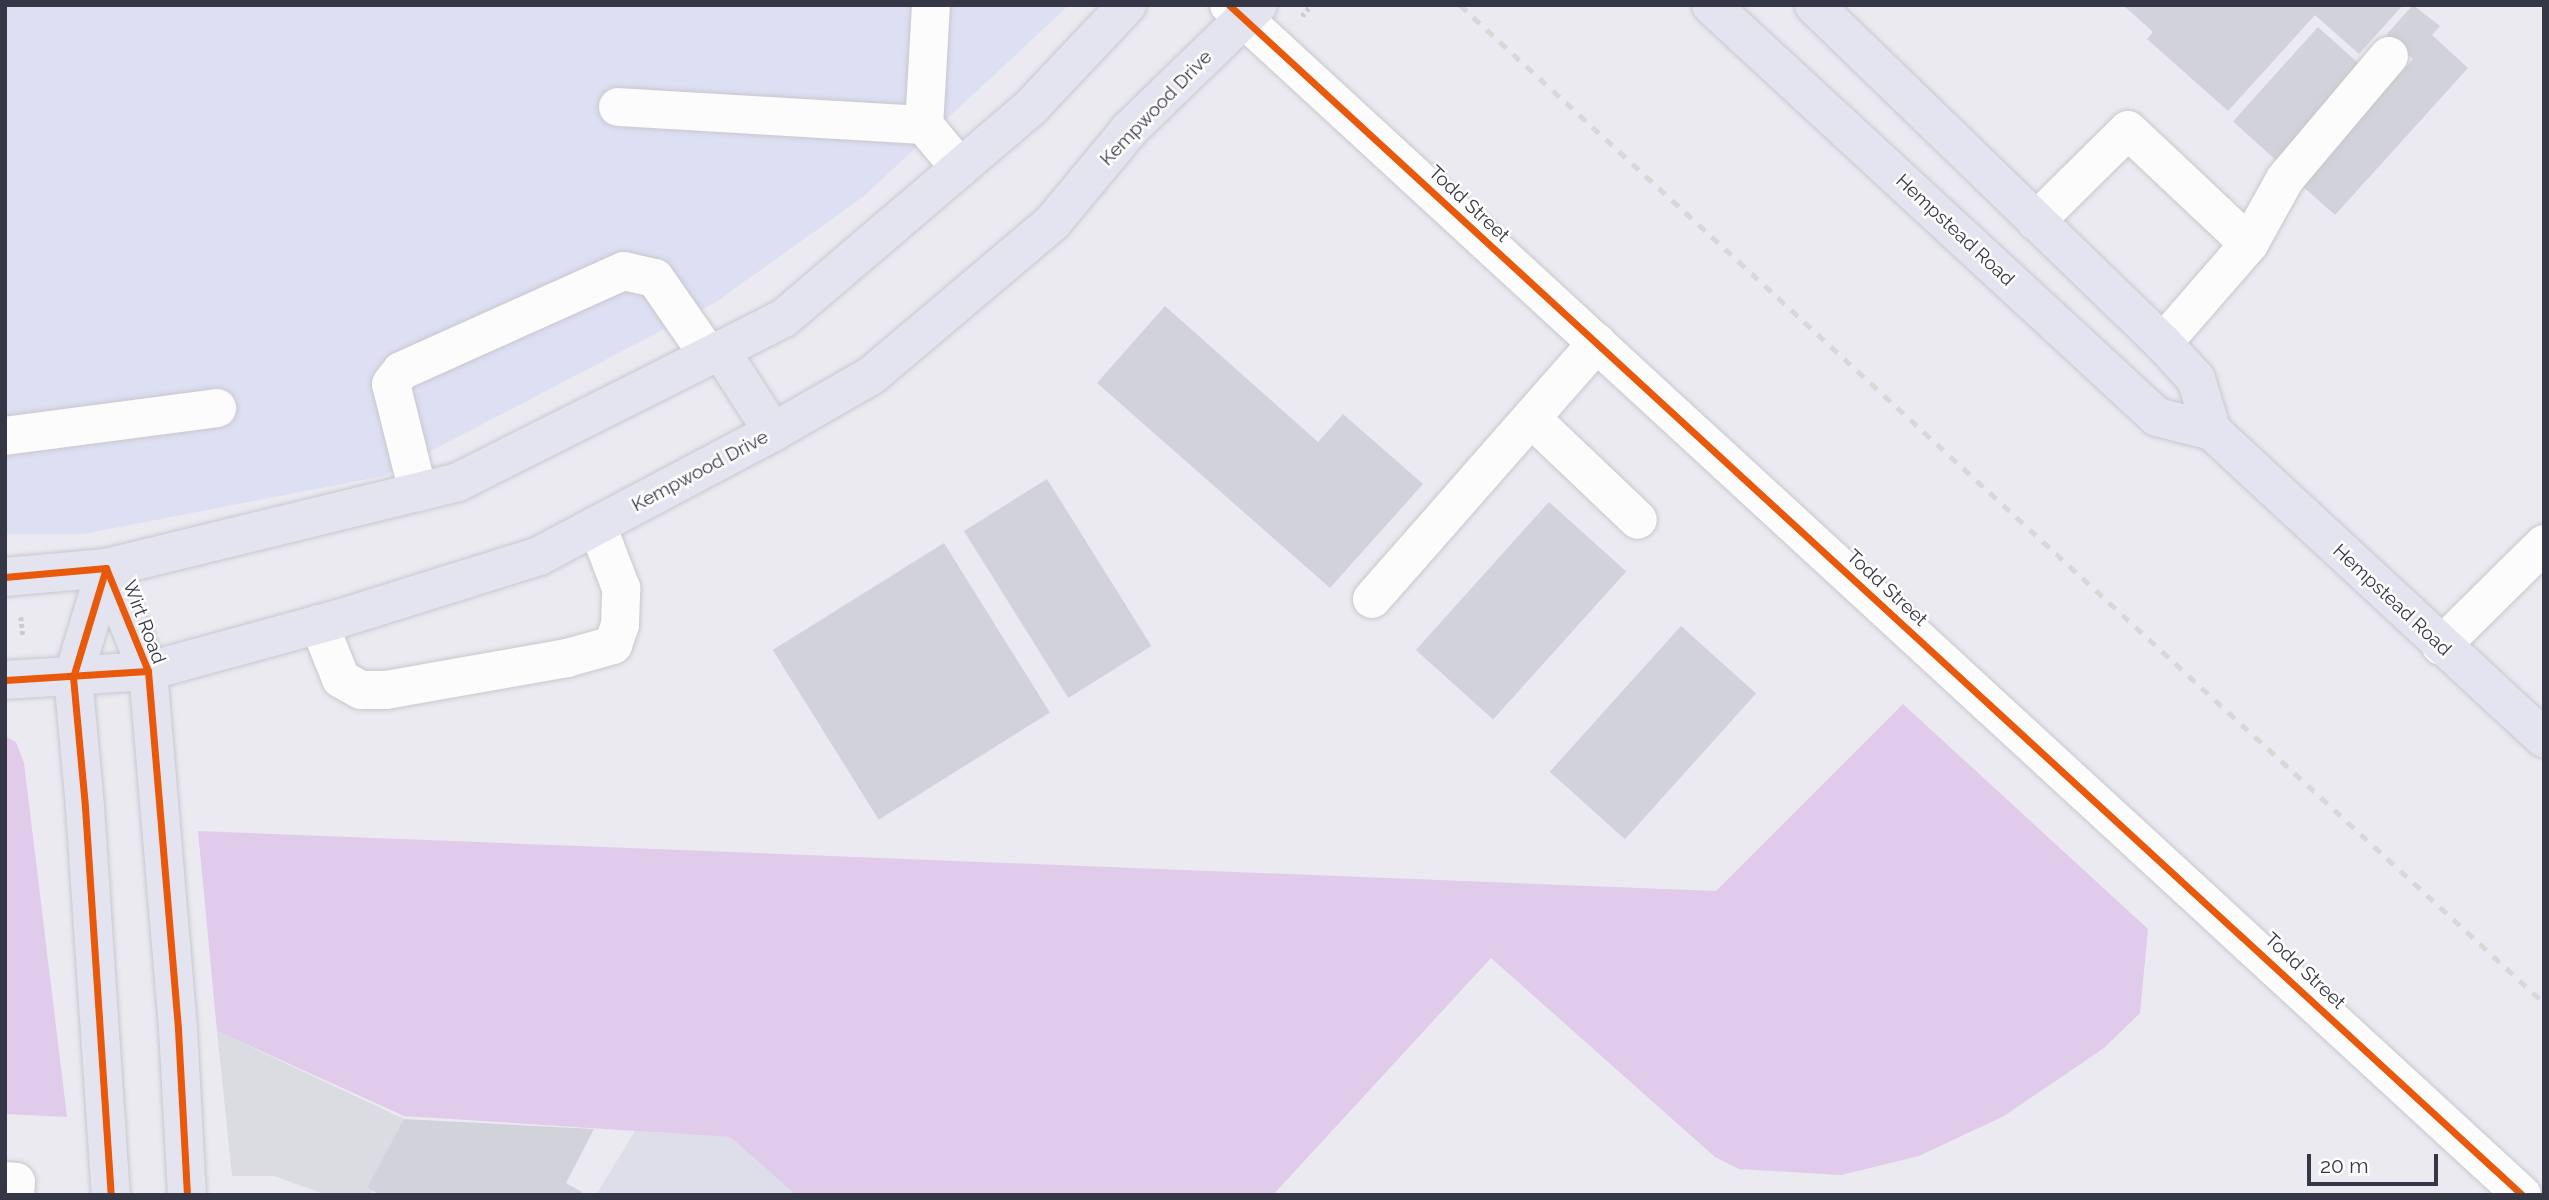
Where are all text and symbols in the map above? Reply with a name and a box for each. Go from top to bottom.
street label: Kempwood Drive [1095,46,1217,170]
street label: Todd Street [1424,161,1514,247]
street label: Hempstead Road [1891,169,2019,291]
street label: Kempwood Drive [628,425,772,517]
street label: Hempstead Road [2328,539,2456,661]
street label: Todd Street [1842,545,1932,631]
street label: Wirt Road [118,577,170,667]
street label: Todd Street [2260,928,2350,1014]
scale bar [2311,1140,2442,1184]
text: 20 m [2320,1153,2368,1178]

